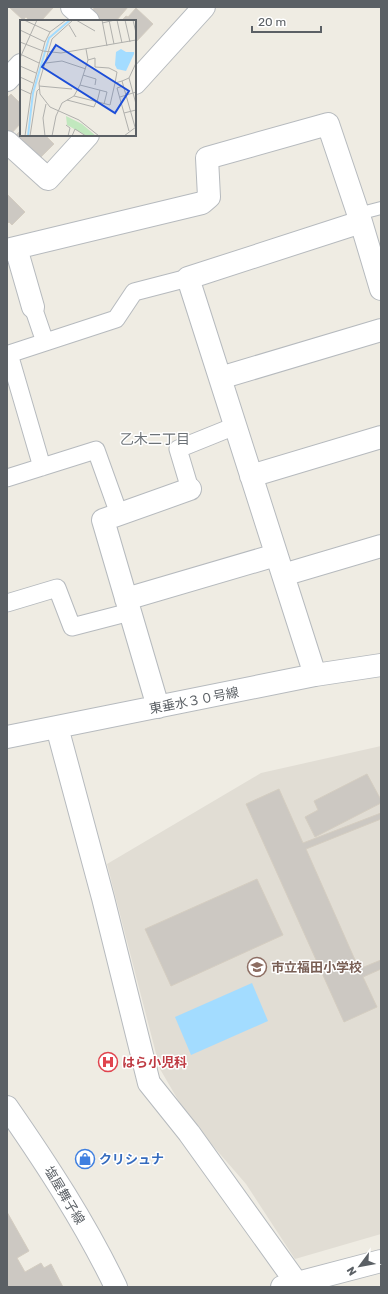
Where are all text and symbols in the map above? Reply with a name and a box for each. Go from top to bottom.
scale bar [252,8,321,34]
text: 20 m [258,15,286,29]
inset map [20,20,136,136]
district label: 乙木二丁目 [120,431,190,448]
street label: 東垂水３０号線 [148,684,240,717]
school or university icon: 市立福田小学校 [246,956,268,978]
place label: 市立福田小学校 [271,960,362,975]
hospital icon: はら小児科 [97,1051,119,1073]
place label: はら小児科 [122,1055,187,1070]
shop icon: クリシュナ [74,1148,96,1170]
place label: クリシュナ [99,1152,164,1167]
street label: 塩屋舞子線 [41,1164,88,1227]
north arrow [340,1246,380,1286]
text: N [344,1264,360,1278]

